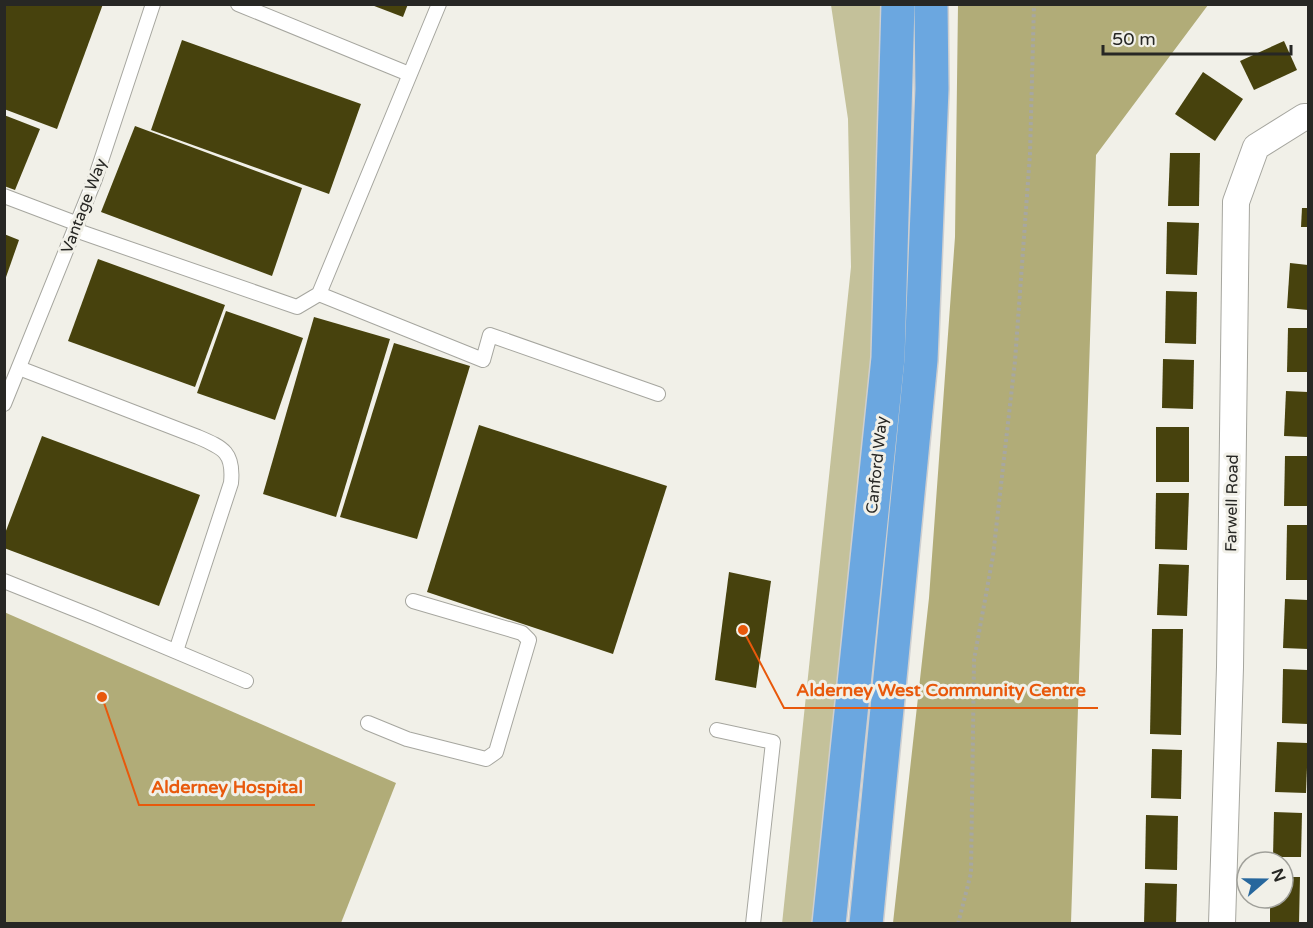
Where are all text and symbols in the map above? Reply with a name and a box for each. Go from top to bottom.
scale bar [1103,18,1290,56]
text: 50 m [1112,28,1156,50]
street label: Vantage Way [57,155,111,256]
street label: Canford Way [862,415,892,515]
street label: Farwell Road [1221,454,1243,552]
callout: Alderney West Community Centre [784,672,1098,708]
text: Alderney West Community Centre [796,679,1086,701]
callout: Alderney Hospital [139,769,315,805]
text: Alderney Hospital [151,776,303,798]
north arrow [1235,850,1295,910]
text: N [1267,866,1290,885]

